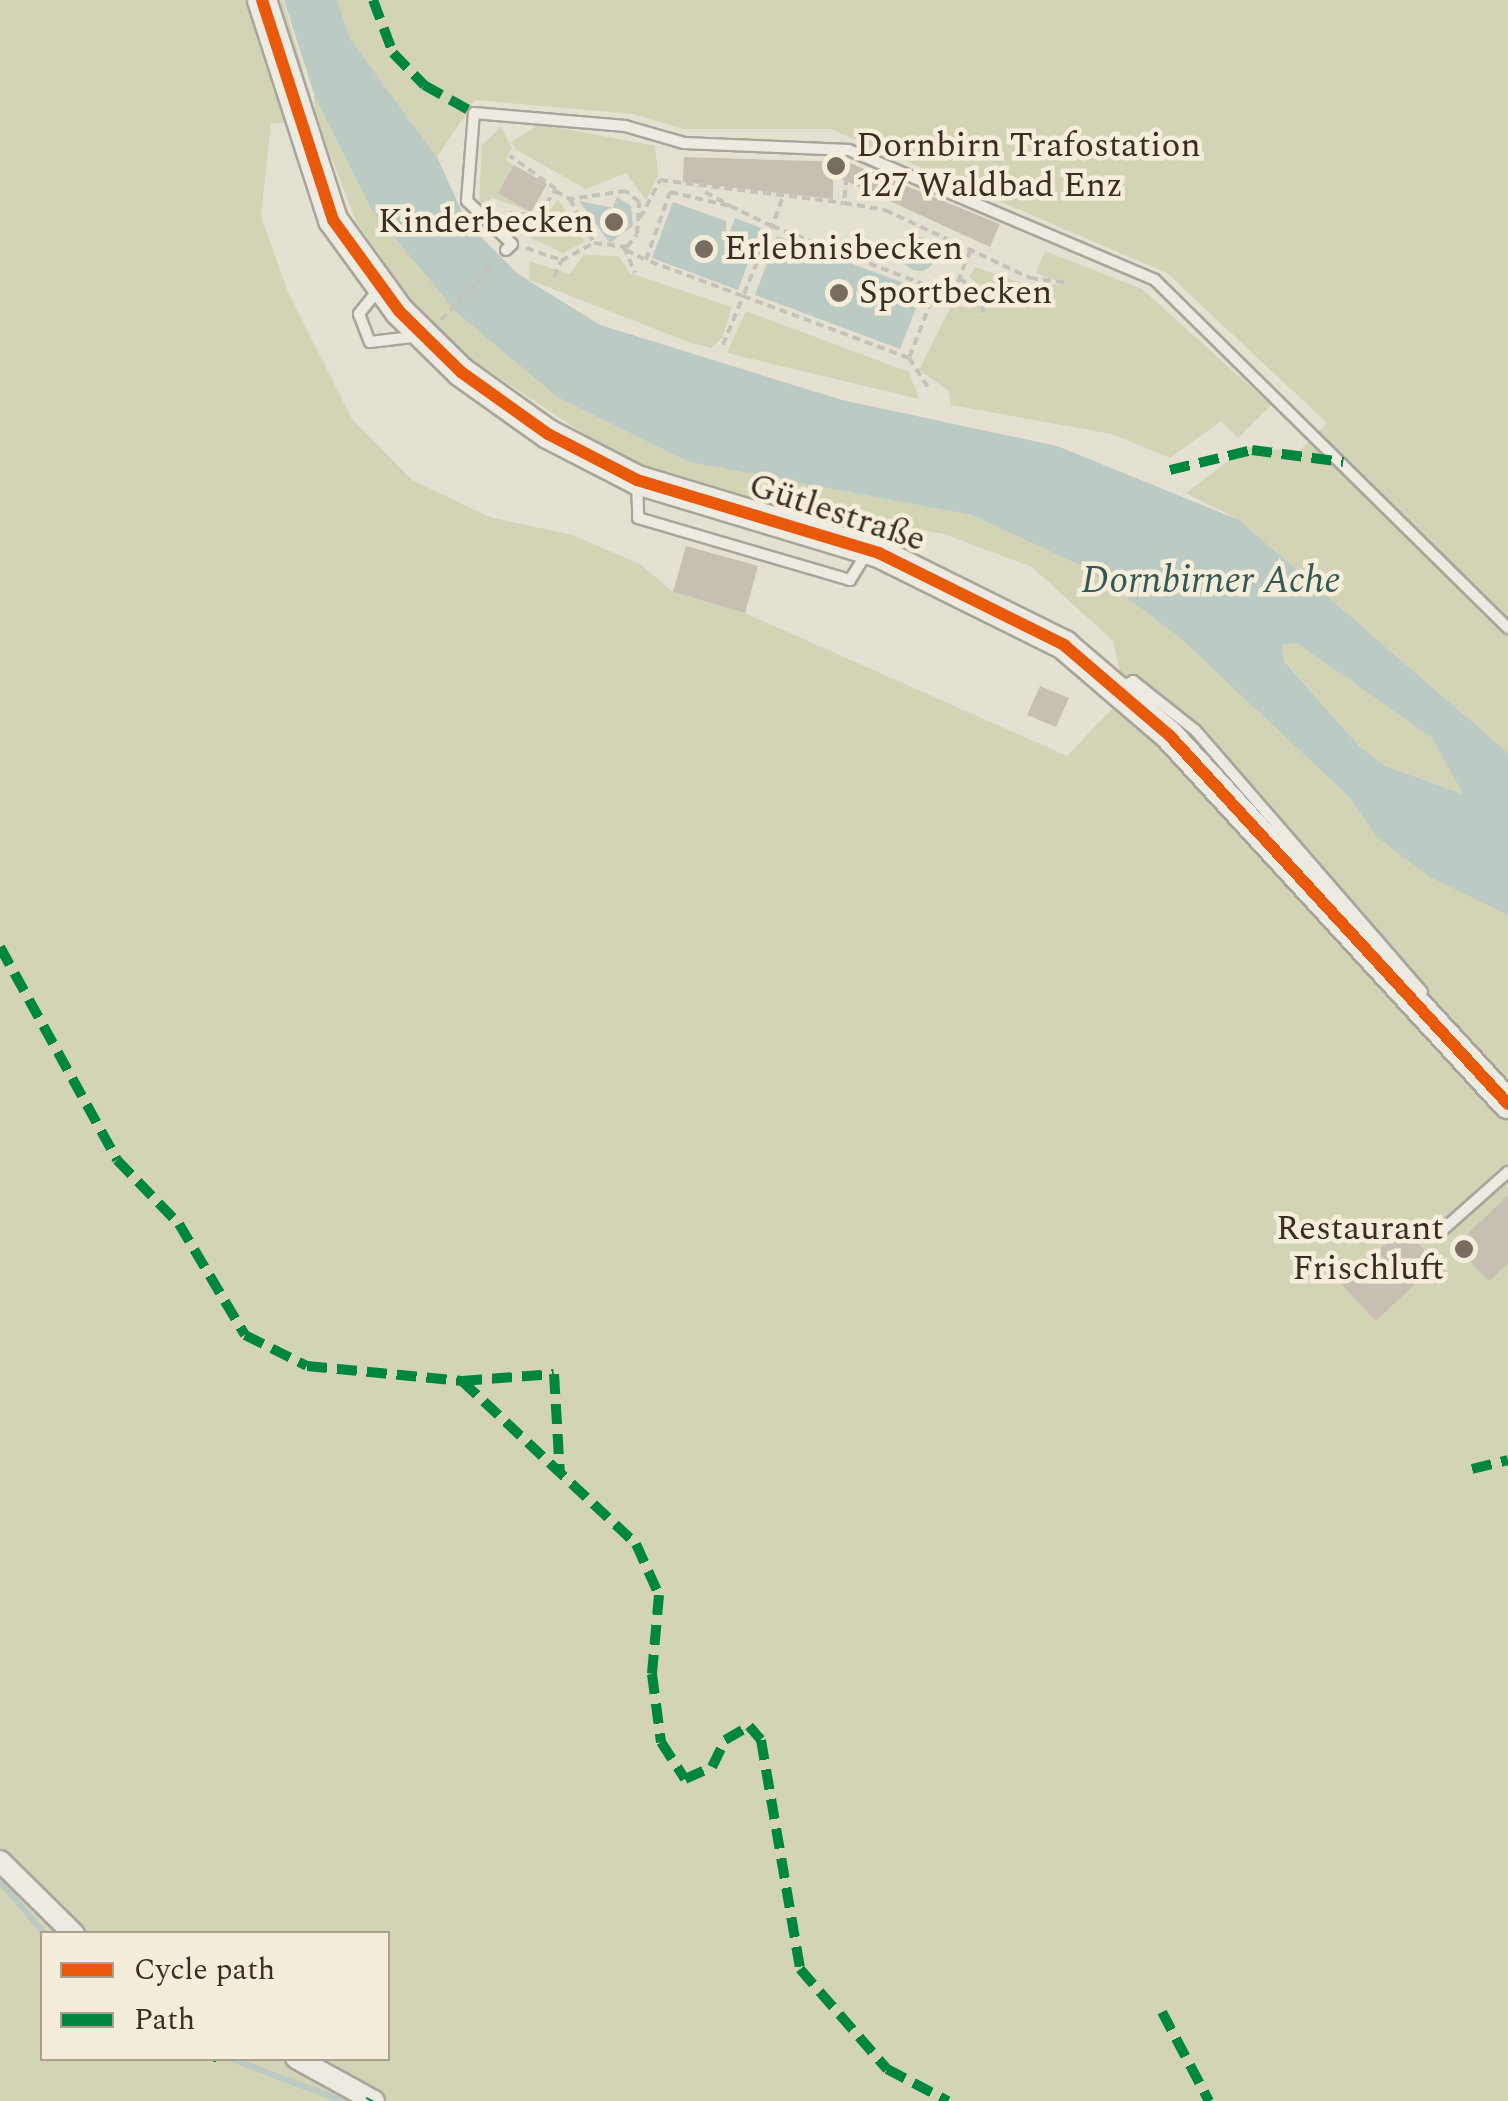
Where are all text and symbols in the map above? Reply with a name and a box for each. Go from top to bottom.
place label: Dornbirn Trafostation 127 Waldbad Enz [856,125,1201,207]
marker: Dornbirn Trafostation 127 Waldbad Enz [825,155,847,177]
place label: Kinderbecken [378,201,594,243]
marker: Kinderbecken [603,211,625,233]
place label: Erlebnisbecken [724,228,963,270]
marker: Erlebnisbecken [693,238,715,260]
place label: Sportbecken [859,272,1052,314]
marker: Sportbecken [828,282,850,304]
street label: Gütlestraße [743,465,931,561]
water label: Dornbirner Ache [1081,559,1341,605]
place label: Restaurant Frischluft [1276,1208,1444,1290]
marker: Restaurant Frischluft [1453,1238,1475,1260]
legend [40,1931,390,2061]
text: Cycle path [134,1947,275,1993]
text: Path [134,1997,195,2043]

